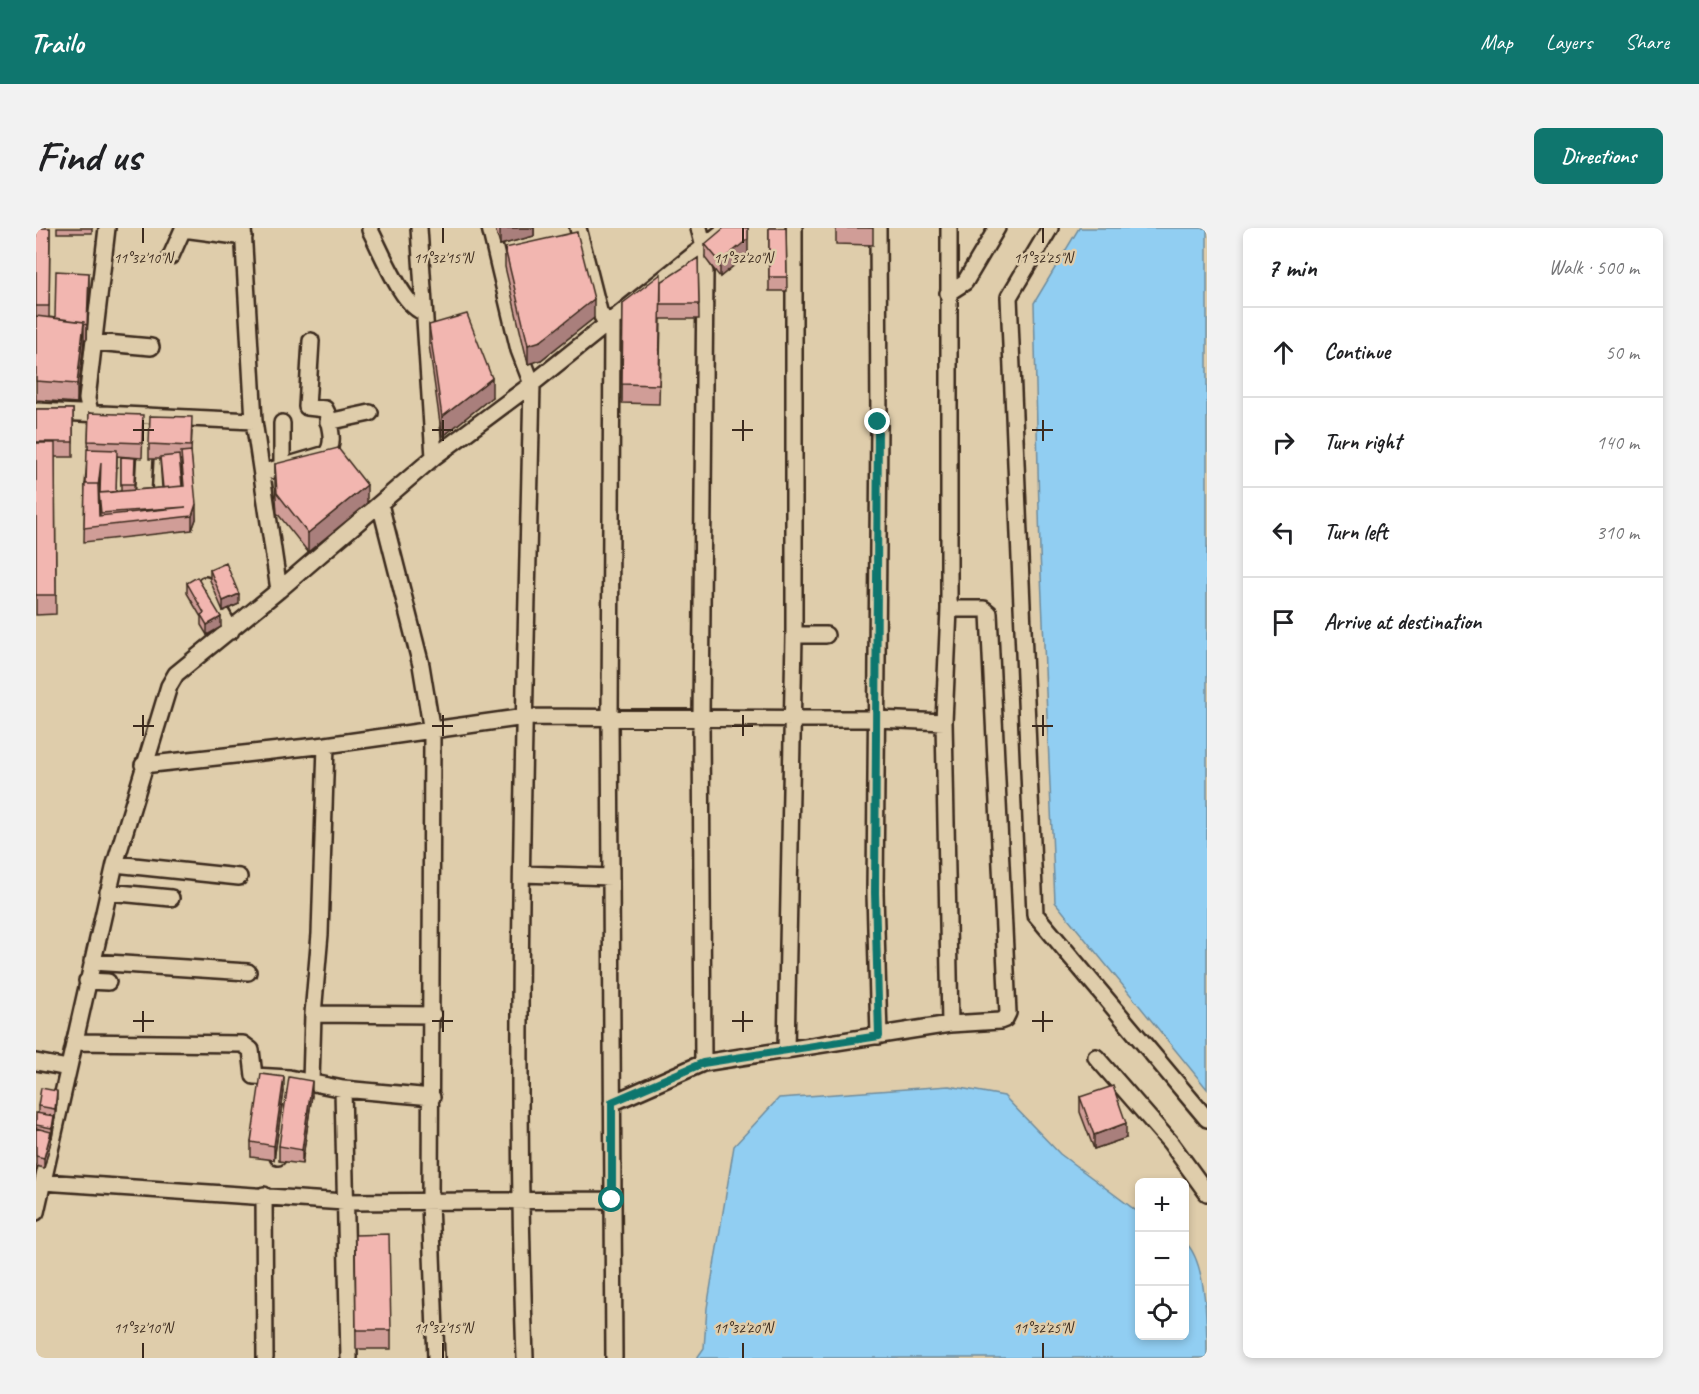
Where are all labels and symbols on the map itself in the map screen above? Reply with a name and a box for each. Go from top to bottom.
text: 11°32'10"N [113,249,176,268]
text: 11°32'15"N [413,249,476,268]
text: 11°32'20"N [713,249,776,268]
text: 11°32'25"N [1013,249,1076,268]
route end [864,408,890,434]
route start [598,1186,624,1212]
text: 11°32'10"N [113,1319,176,1338]
text: 11°32'15"N [413,1319,476,1338]
text: 11°32'20"N [713,1319,776,1338]
text: 11°32'25"N [1013,1319,1076,1338]

